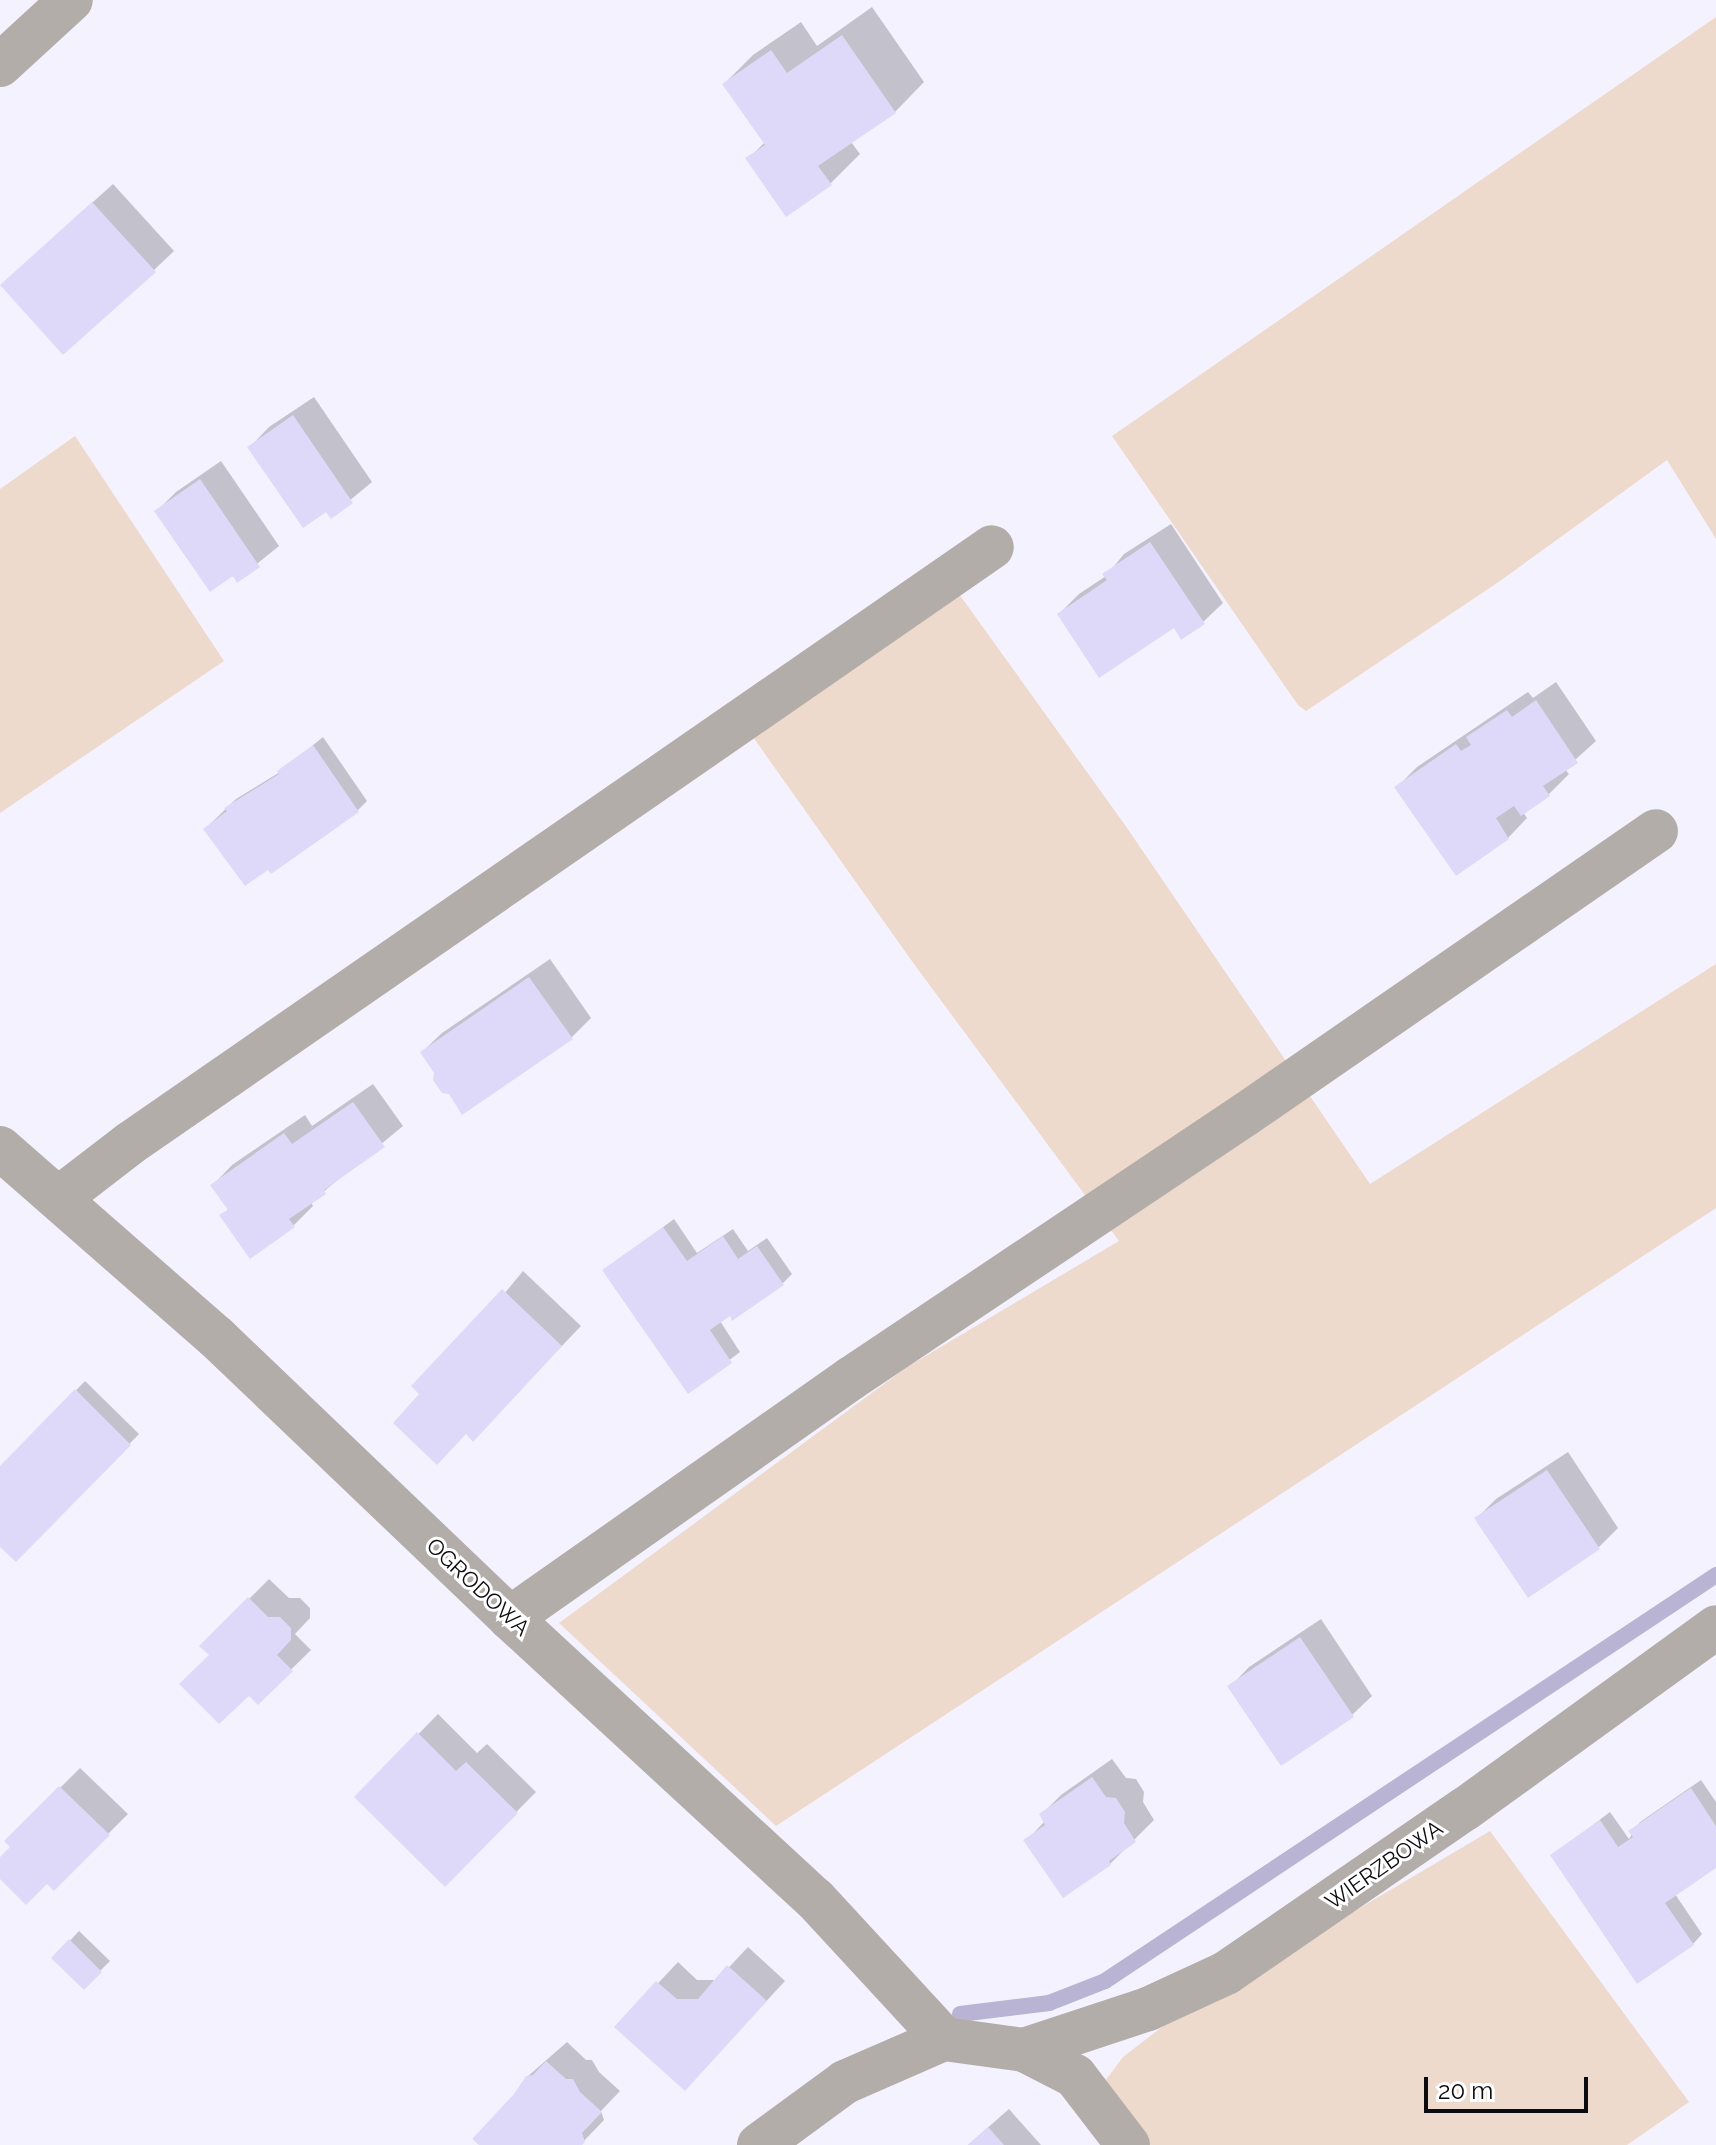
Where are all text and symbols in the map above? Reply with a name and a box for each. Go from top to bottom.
street label: OGRODOWA [421,1533,535,1641]
street label: WIERZBOWA [1320,1815,1448,1915]
scale bar [1428,2061,1592,2111]
text: 20 m [1438,2076,1493,2105]

